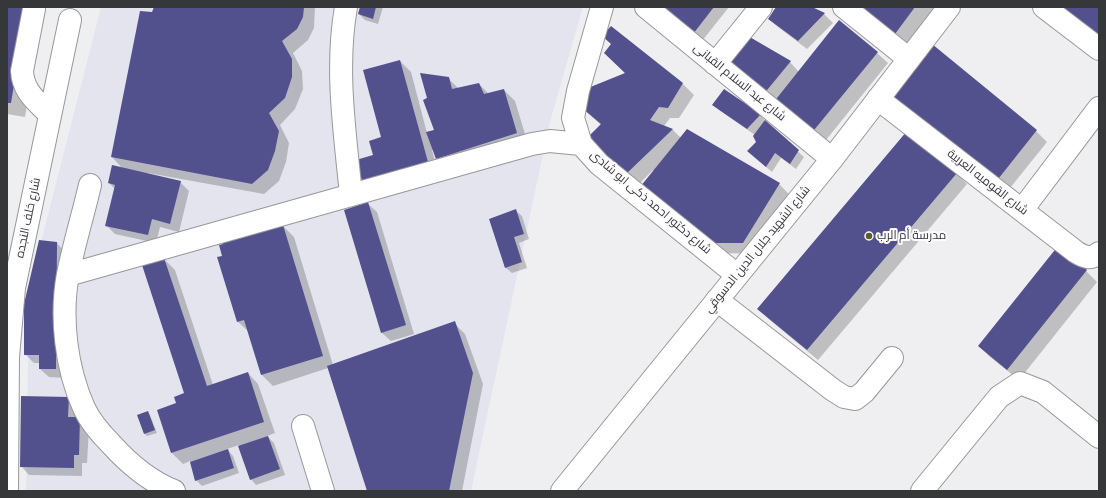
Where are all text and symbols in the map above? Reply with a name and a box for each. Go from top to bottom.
street label: شارع عبد السلام القبانى [690,41,788,125]
street label: شارع القوميه العربية [944,147,1030,219]
street label: شارع دكتور احمد ذكى ابو شادى [586,148,714,258]
street label: شارع خلف النجده [13,177,45,259]
street label: شارع الشهيد جلال الدين الدسوقي [702,183,814,317]
place label: مدرسة أم الرب [877,229,946,243]
marker: مدرسة أم الرب [864,231,874,241]

